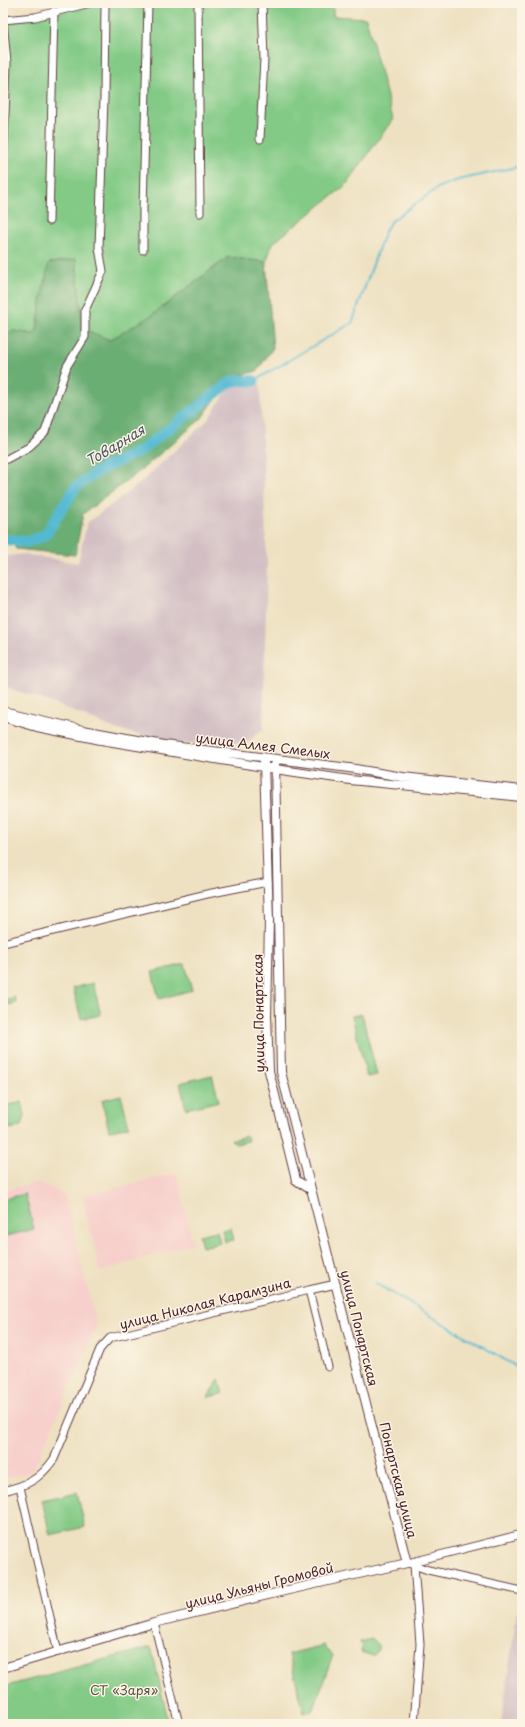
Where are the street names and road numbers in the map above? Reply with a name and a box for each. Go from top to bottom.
street label: улица Аллея Смелых [195,727,332,763]
street label: улица Понартская [247,953,269,1073]
street label: улица Понартская [336,1268,384,1388]
street label: улица Николая Карамзина [117,1272,293,1333]
street label: Понартская улица [375,1420,423,1541]
street label: улица Ульяны Громовой [183,1557,335,1613]

